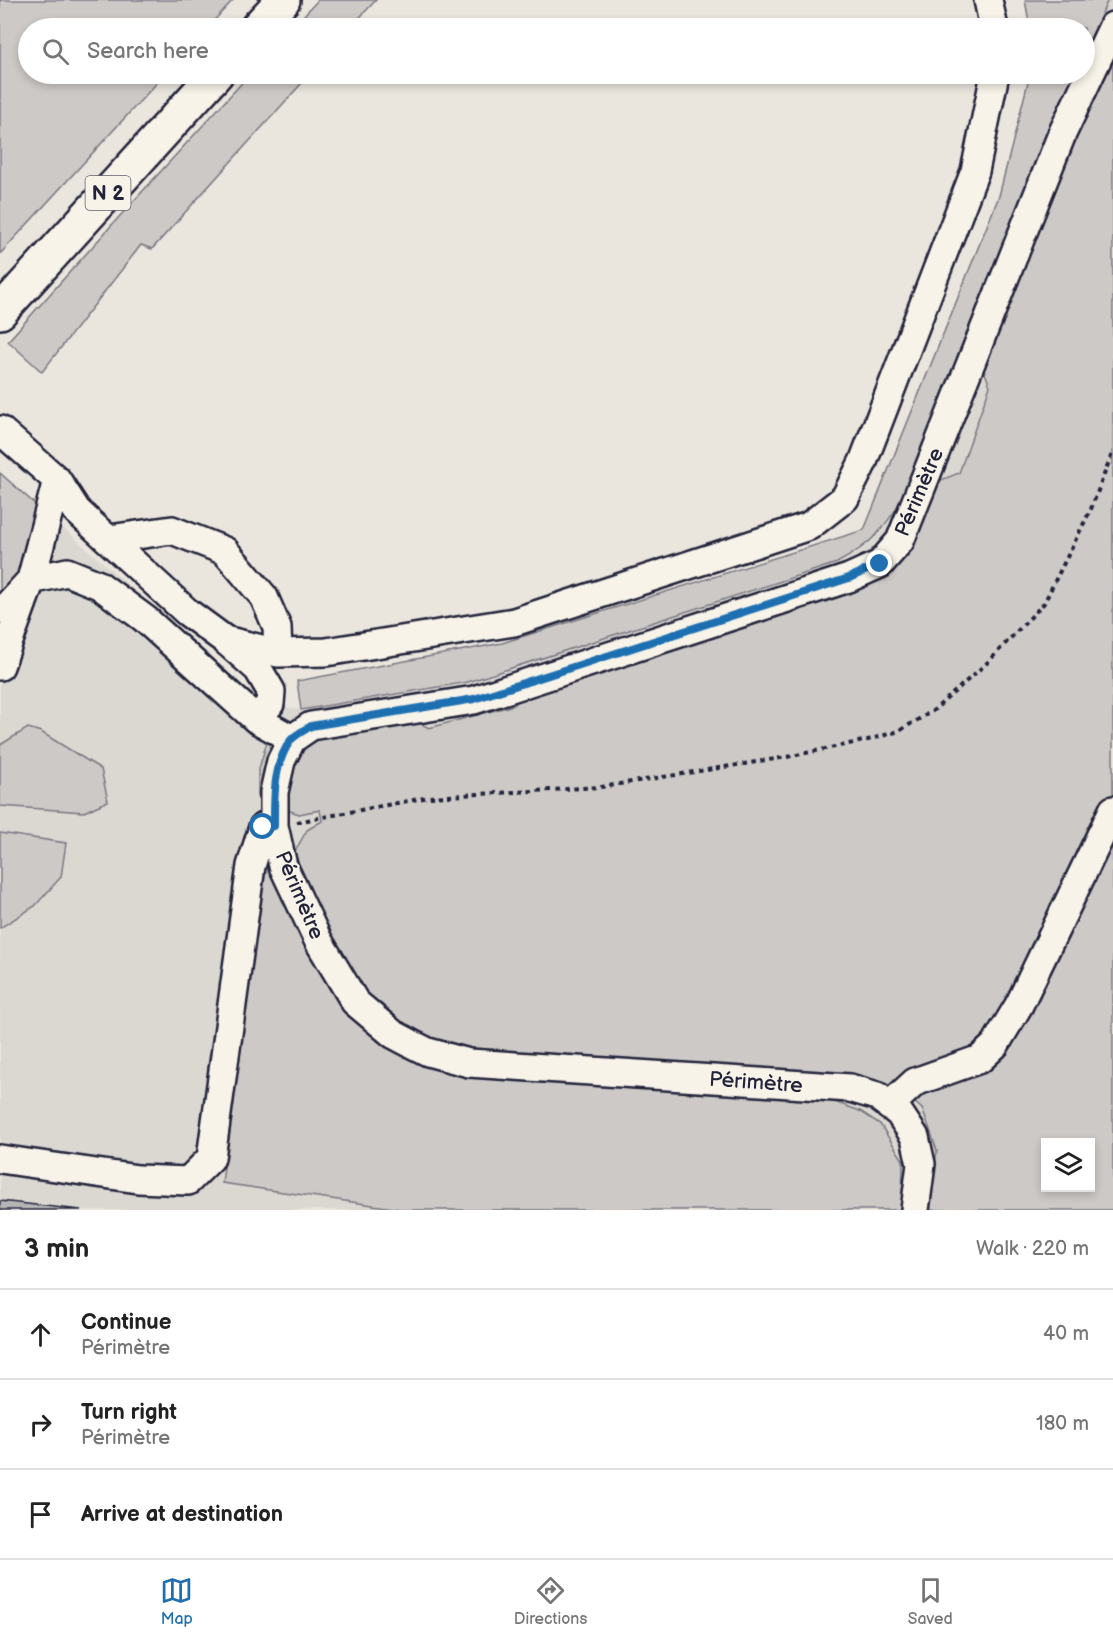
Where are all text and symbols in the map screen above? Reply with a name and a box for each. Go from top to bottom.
search box [18,18,1095,84]
icon: search [39,35,72,68]
text: Search here [87,38,209,65]
road number: N 2 [86,176,130,210]
street label: Périmètre [890,444,949,540]
route end [866,550,892,576]
route start [249,813,275,839]
street label: Périmètre [270,847,329,943]
street label: Périmètre [708,1067,804,1098]
map controls [1041,1138,1095,1192]
button: layers [1041,1138,1095,1192]
text: 3 min [24,1234,89,1265]
text: Walk · 220 m [976,1237,1089,1261]
text: Continue [81,1309,171,1336]
icon: ahead [24,1318,57,1351]
text: 40 m [1043,1322,1089,1346]
text: Périmètre [81,1336,170,1360]
text: Turn right [81,1399,177,1426]
icon: right [24,1408,57,1441]
text: 180 m [1036,1412,1089,1436]
text: Périmètre [81,1426,170,1450]
icon: arrive [24,1498,57,1531]
text: Arrive at destination [81,1501,283,1528]
tab: Map [160,1574,193,1629]
tab: Directions [514,1574,587,1629]
tab: Saved [908,1574,953,1629]

